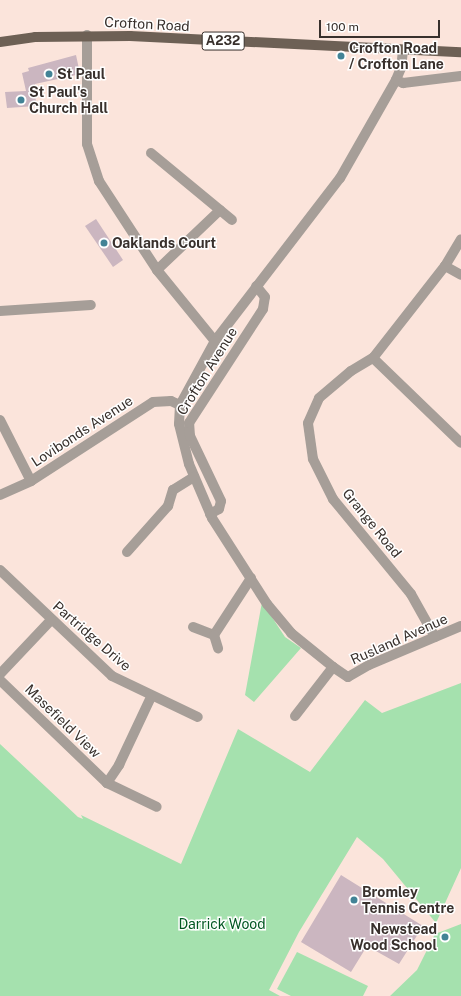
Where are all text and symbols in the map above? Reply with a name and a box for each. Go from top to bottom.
scale bar [321,12,442,38]
street label: Crofton Road [104,13,190,35]
text: 100 m [326,20,359,34]
road number: A232 [201,30,245,52]
place label: Crofton Road / Crofton Lane [349,40,444,72]
marker: Crofton Road / Crofton Lane [336,51,346,61]
place label: St Paul [57,66,105,82]
marker: St Paul [44,69,54,79]
place label: St Paul's Church Hall [29,84,108,116]
marker: St Paul's Church Hall [16,95,26,105]
place label: Oaklands Court [112,235,216,251]
marker: Oaklands Court [99,238,109,248]
street label: Crofton Avenue [173,324,241,418]
street label: Lovibonds Avenue [28,392,136,470]
street label: Grange Road [339,485,405,561]
street label: Partridge Drive [50,598,134,674]
street label: Rusland Avenue [348,610,450,668]
street label: Masefield View [22,681,104,761]
place label: Bromley Tennis Centre [362,884,454,916]
marker: Bromley Tennis Centre [349,895,359,905]
park label: Darrick Wood [178,916,266,932]
place label: Newstead Wood School [350,921,437,954]
marker: Newstead Wood School [440,932,450,942]

